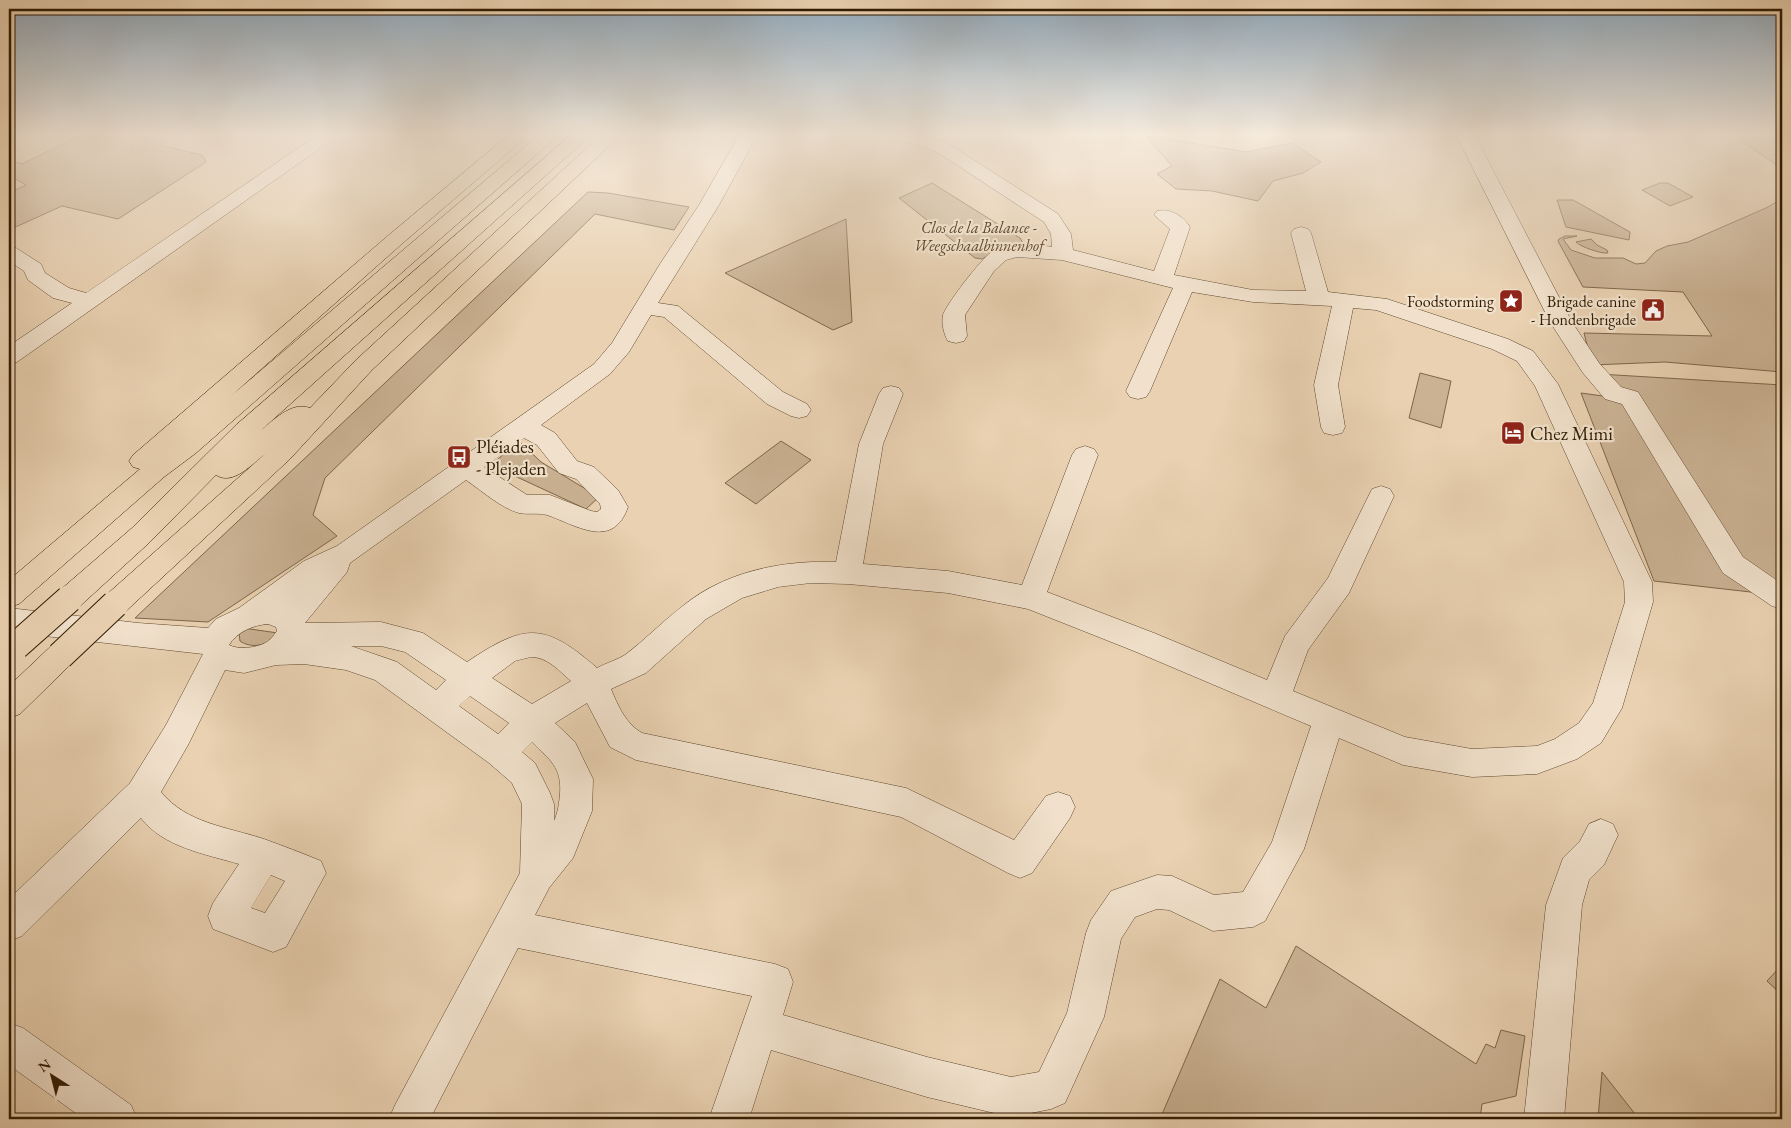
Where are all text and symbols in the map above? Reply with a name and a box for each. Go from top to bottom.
park label: Clos de la Balance - Weegschaalbinnenhof [914,217,1048,256]
place icon: Foodstorming [1498,288,1524,314]
place label: Foodstorming [1407,291,1495,312]
place label: Brigade canine - Hondenbrigade [1531,291,1636,330]
public building icon: Brigade canine - Hondenbrigade [1640,297,1666,323]
hotel icon: Chez Mimi [1500,420,1526,446]
place label: Chez Mimi [1530,421,1613,446]
place label: Pléiades - Plejaden [476,434,546,481]
bus stop icon: Pléiades - Plejaden [446,444,472,470]
north arrow [28,1050,78,1100]
text: N [34,1054,55,1076]

